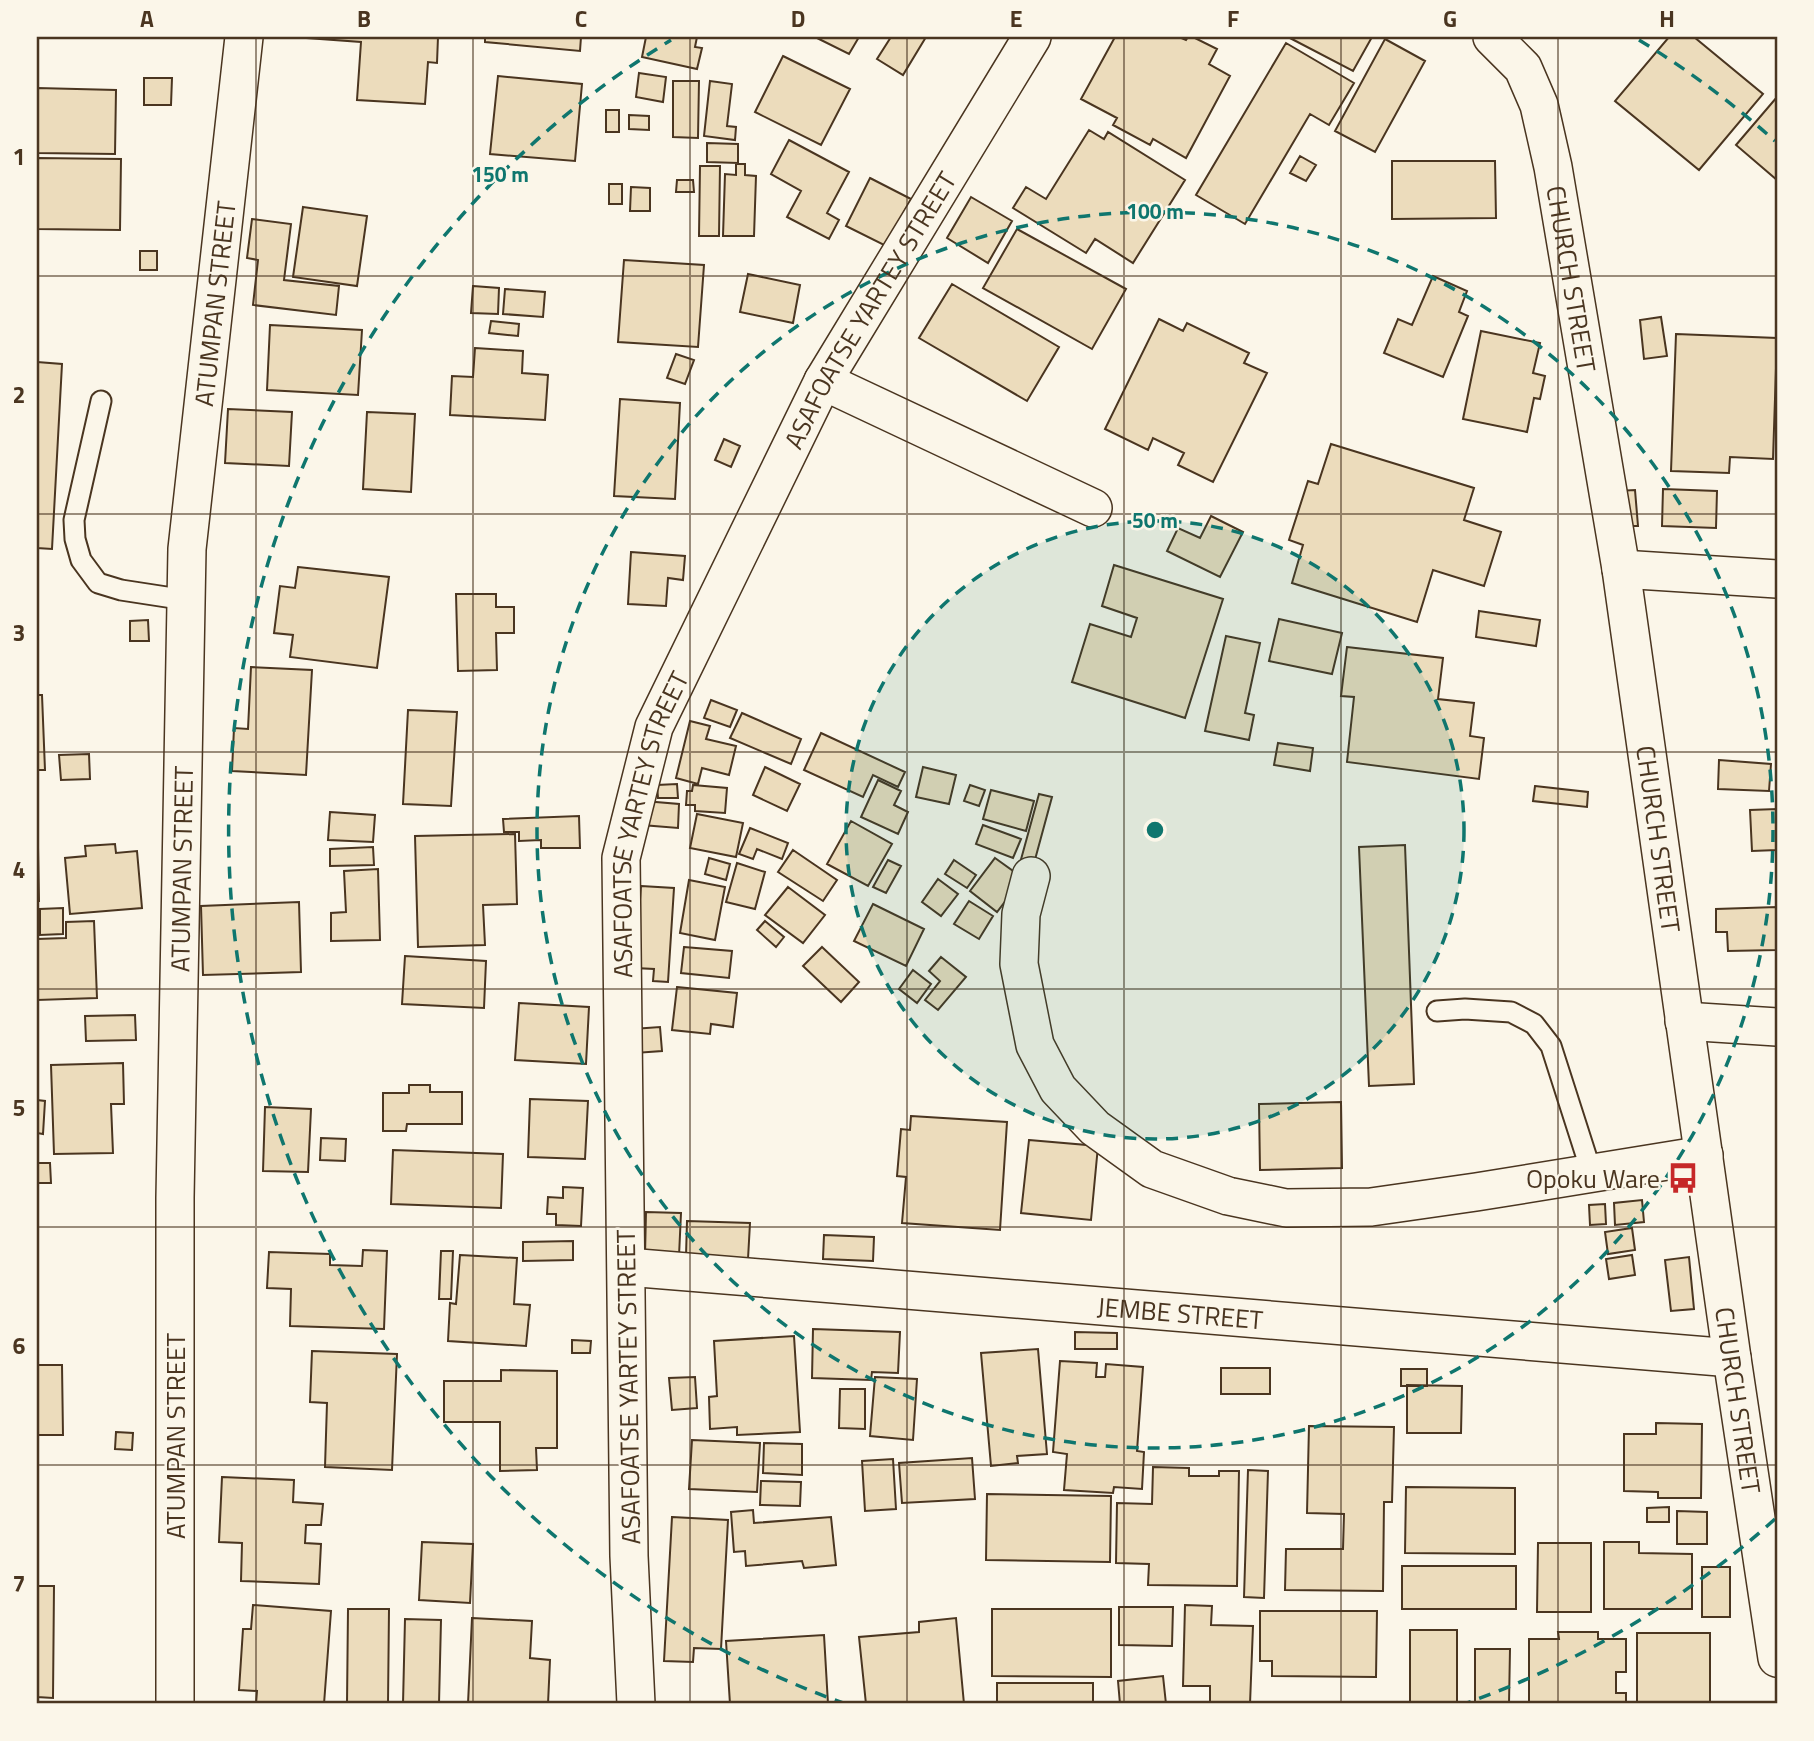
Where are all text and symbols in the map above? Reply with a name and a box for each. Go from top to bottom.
text: A [140,1,154,36]
text: B [357,1,371,36]
text: C [575,1,587,36]
text: D [791,1,805,36]
text: E [1010,1,1022,36]
text: F [1227,1,1239,36]
text: G [1443,1,1457,36]
text: H [1659,1,1675,36]
text: 1 [13,139,25,174]
text: 150 m [471,158,529,190]
street label: ASAFOATSE YARTEY STREET [773,164,966,455]
street label: CHURCH STREET [1537,183,1607,375]
text: 100 m [1126,195,1184,227]
street label: ATUMPAN STREET [184,199,245,408]
text: 2 [13,377,25,412]
text: 50 m [1132,504,1178,536]
text: 3 [13,615,25,650]
street label: ASAFOATSE YARTEY STREET [601,664,698,978]
street label: CHURCH STREET [1627,743,1691,935]
street label: ATUMPAN STREET [160,765,202,973]
centre of rings [1143,818,1167,842]
text: 4 [13,852,25,887]
text: 5 [13,1090,25,1125]
place label: Opoku Ware [1526,1159,1660,1198]
bus stop icon: Opoku Ware [1666,1161,1700,1195]
street label: ASAFOATSE YARTEY STREET [606,1229,650,1545]
street label: JEMBE STREET [1096,1286,1265,1339]
street label: CHURCH STREET [1706,1304,1772,1497]
text: 6 [13,1328,26,1363]
street label: ATUMPAN STREET [156,1333,195,1539]
text: 7 [13,1566,25,1601]

